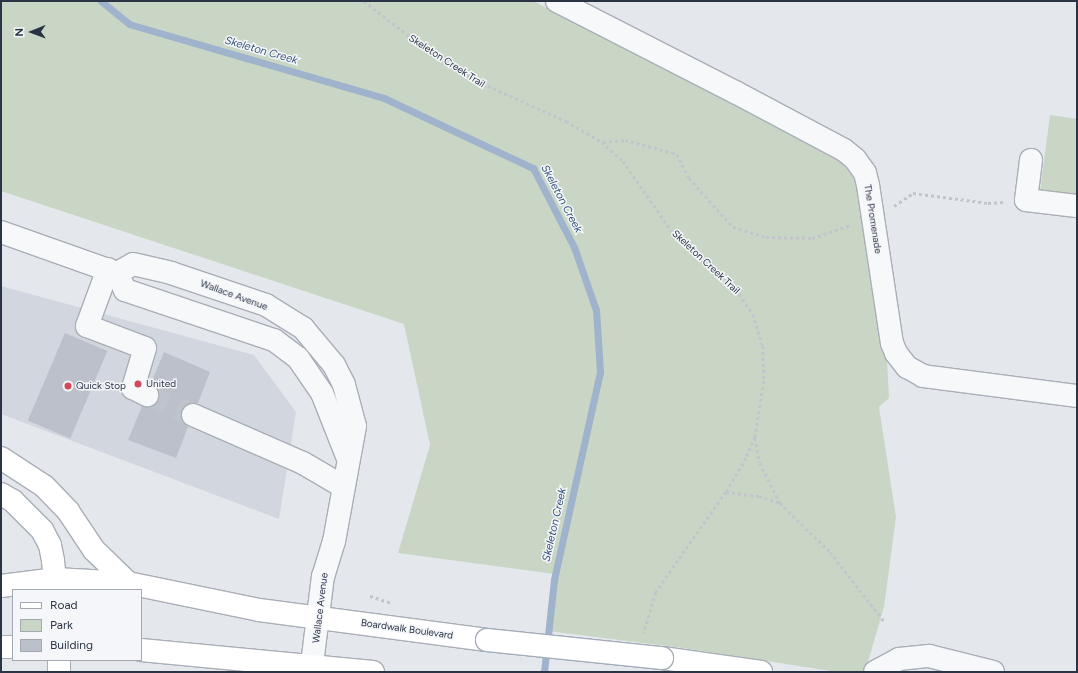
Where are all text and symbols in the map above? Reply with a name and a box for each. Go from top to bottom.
north arrow [12,12,52,52]
text: N [13,28,26,37]
street label: Skeleton Creek Trail [407,32,487,90]
water label: Skeleton Creek [223,34,299,68]
water label: Skeleton Creek [538,163,584,235]
street label: The Promenade [862,184,884,254]
street label: Skeleton Creek Trail [670,227,742,297]
street label: Wallace Avenue [199,277,269,313]
place label: United [146,378,176,390]
marker: United [133,379,143,389]
place label: Quick Stop [76,380,126,392]
marker: Quick Stop [63,381,73,391]
water label: Skeleton Creek [540,487,570,563]
street label: Wallace Avenue [310,572,330,644]
legend [12,589,142,661]
text: Road [50,598,78,612]
street label: Boardwalk Boulevard [360,617,454,641]
text: Park [50,618,73,632]
text: Building [50,638,93,652]

